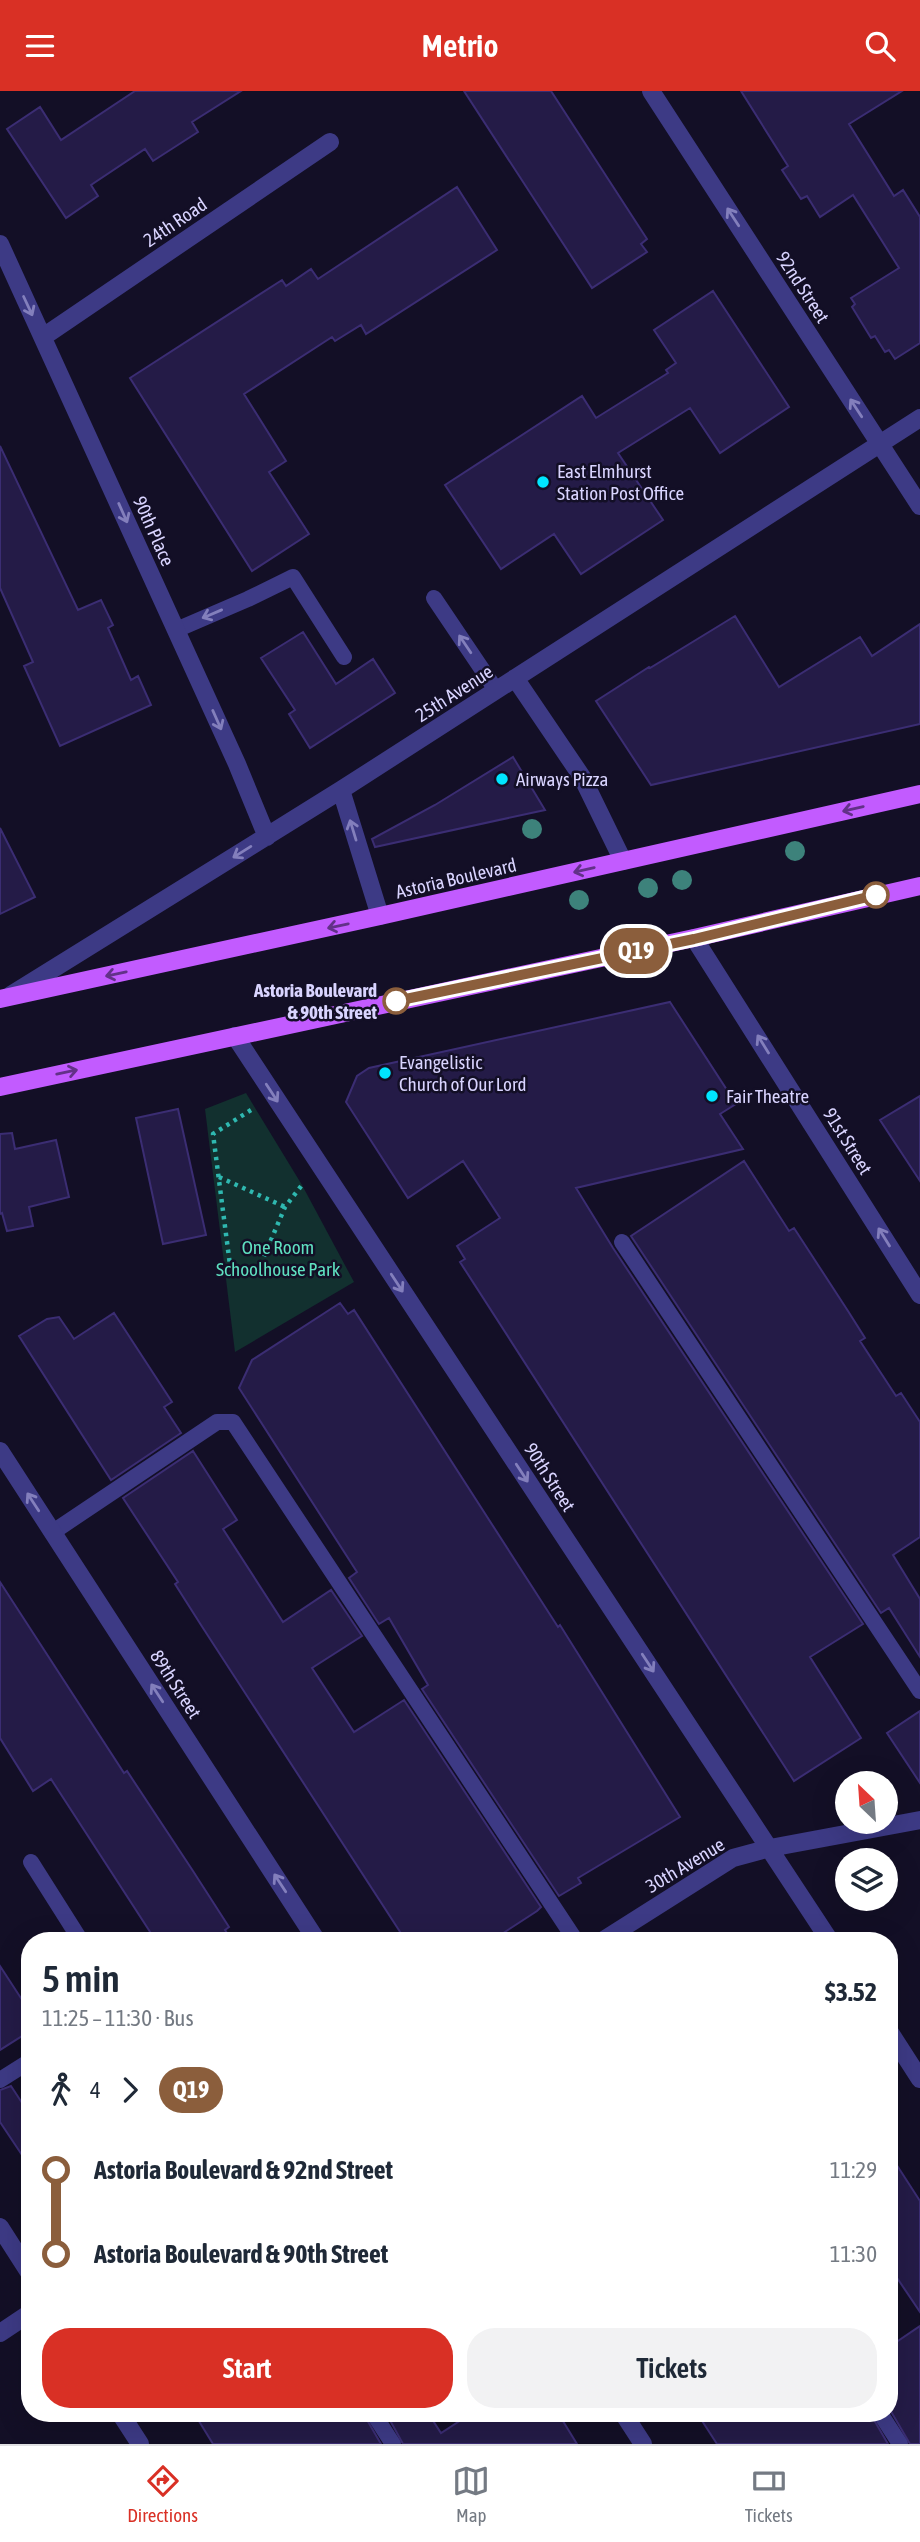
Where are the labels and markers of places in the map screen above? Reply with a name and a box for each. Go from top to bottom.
place label: East Elmhurst Station Post Office [557,460,684,504]
marker: East Elmhurst Station Post Office [535,474,551,490]
place label: Airways Pizza [516,768,608,790]
marker: Airways Pizza [494,771,510,787]
unlabelled marker [863,882,889,908]
place label: Astoria Boulevard & 90th Street [253,979,378,1023]
marker: Astoria Boulevard & 90th Street [383,988,409,1014]
place label: Evangelistic Church of Our Lord [399,1051,527,1095]
marker: Evangelistic Church of Our Lord [377,1065,393,1081]
place label: Fair Theatre [726,1085,809,1107]
marker: Fair Theatre [704,1088,720,1104]

